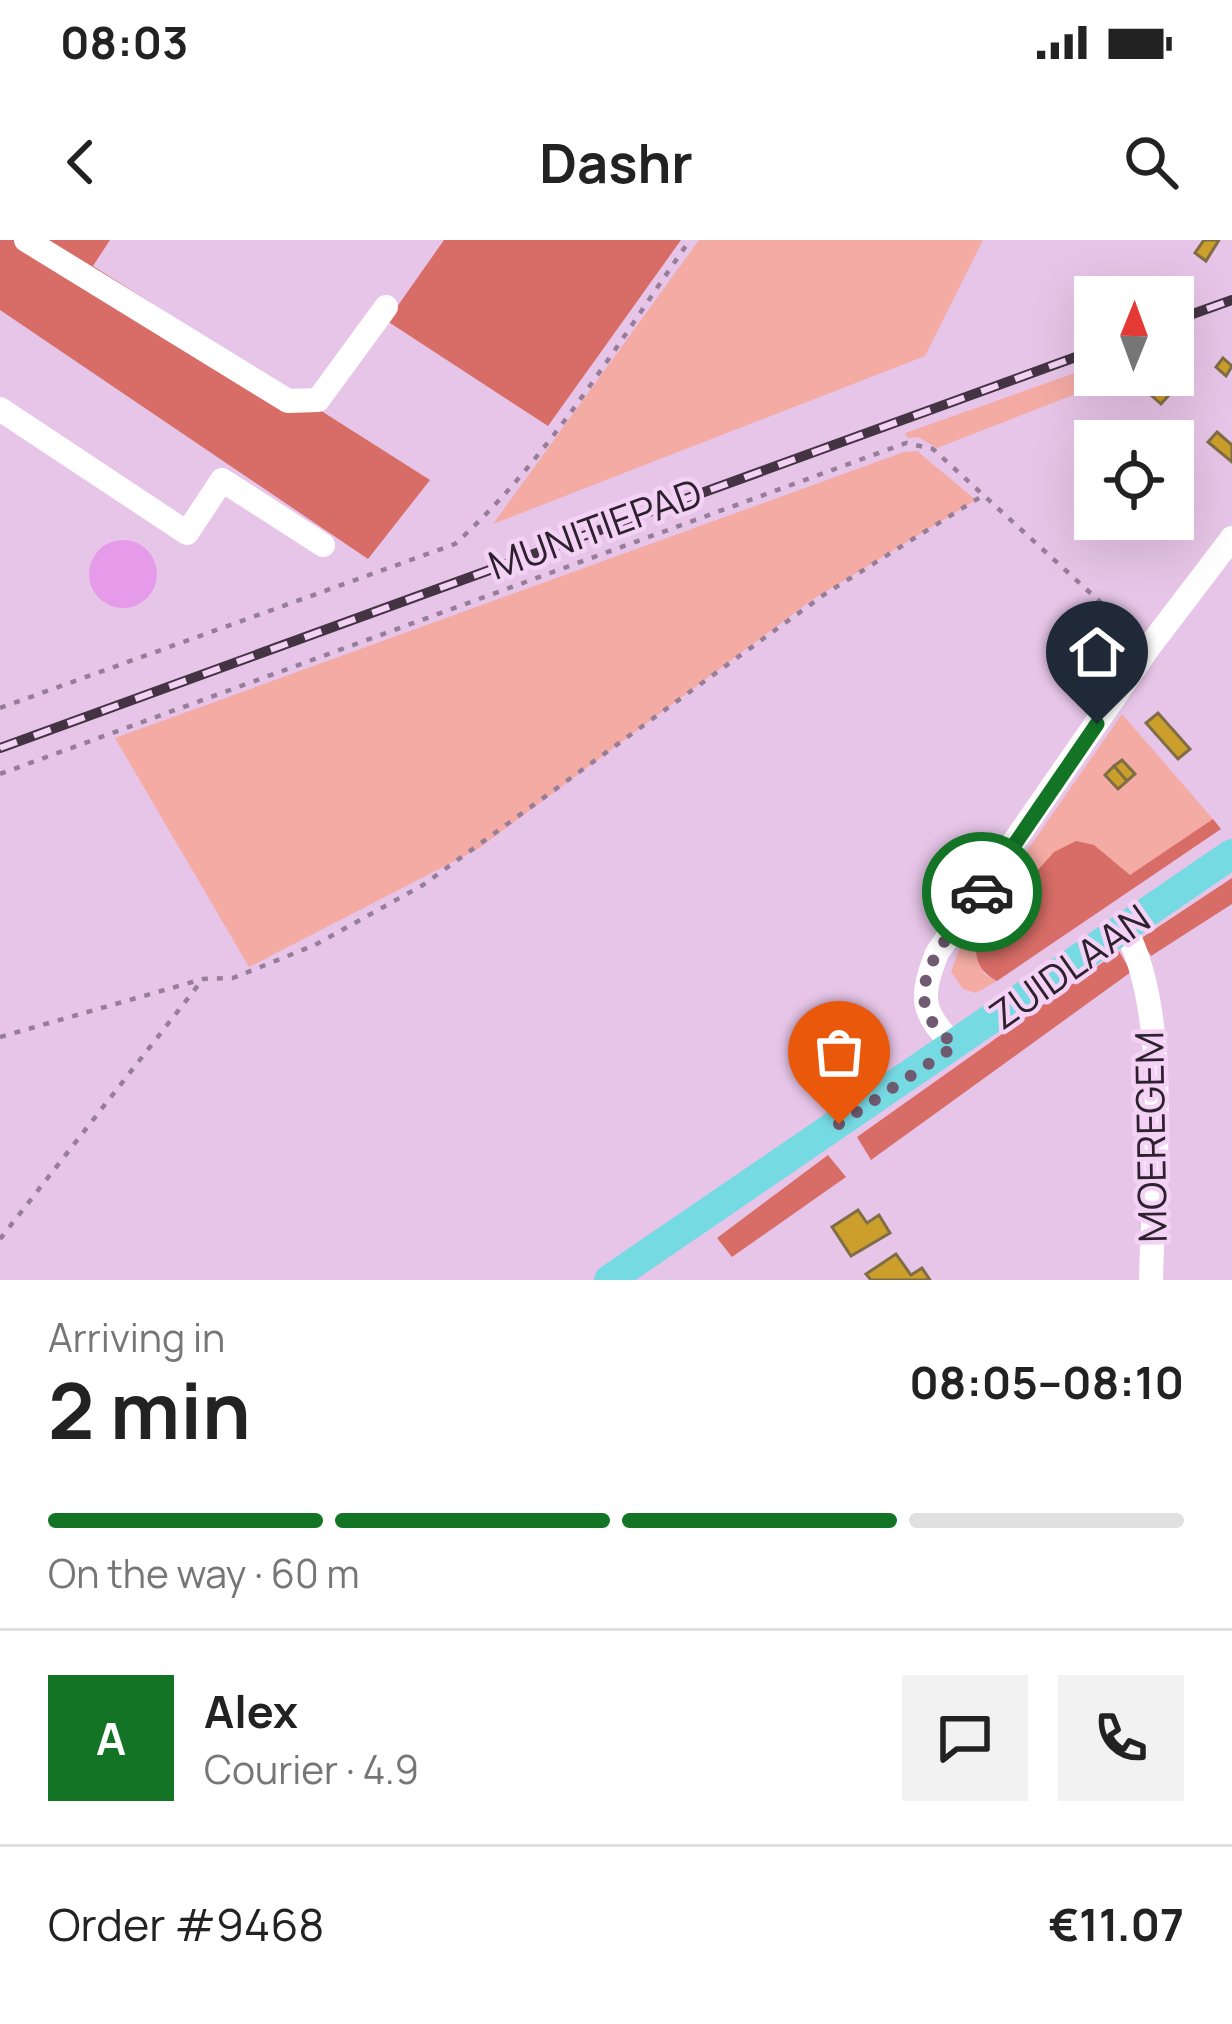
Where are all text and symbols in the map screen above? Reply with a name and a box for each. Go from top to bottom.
text: 08:03 [60,11,188,73]
text: Dashr [539,125,693,199]
icon: back [48,129,114,195]
icon: search [1118,129,1184,195]
north arrow [1074,276,1194,396]
map controls [1074,276,1194,540]
button: locate [1074,420,1194,540]
street label: MUNITIEPAD [481,464,709,592]
pin [1046,601,1148,724]
icon: home [1064,619,1130,685]
courier [922,832,1042,952]
icon: car [949,859,1015,925]
street label: ZUIDLAAN [978,891,1160,1041]
pin [788,1001,890,1124]
icon: bag [806,1019,872,1085]
street label: MOEREGEM [1121,1031,1179,1243]
text: Arriving in [48,1310,225,1364]
text: 08:05–08:10 [909,1351,1184,1413]
text: 2 min [48,1356,251,1462]
text: On the way · 60 m [48,1546,360,1600]
button: chat [902,1675,1028,1801]
button: phone [1058,1675,1184,1801]
text: Alex [204,1680,298,1742]
text: A [96,1707,126,1769]
text: Courier · 4.9 [204,1742,419,1796]
text: Order #9468 [48,1893,324,1955]
text: €11.07 [1048,1893,1184,1955]

